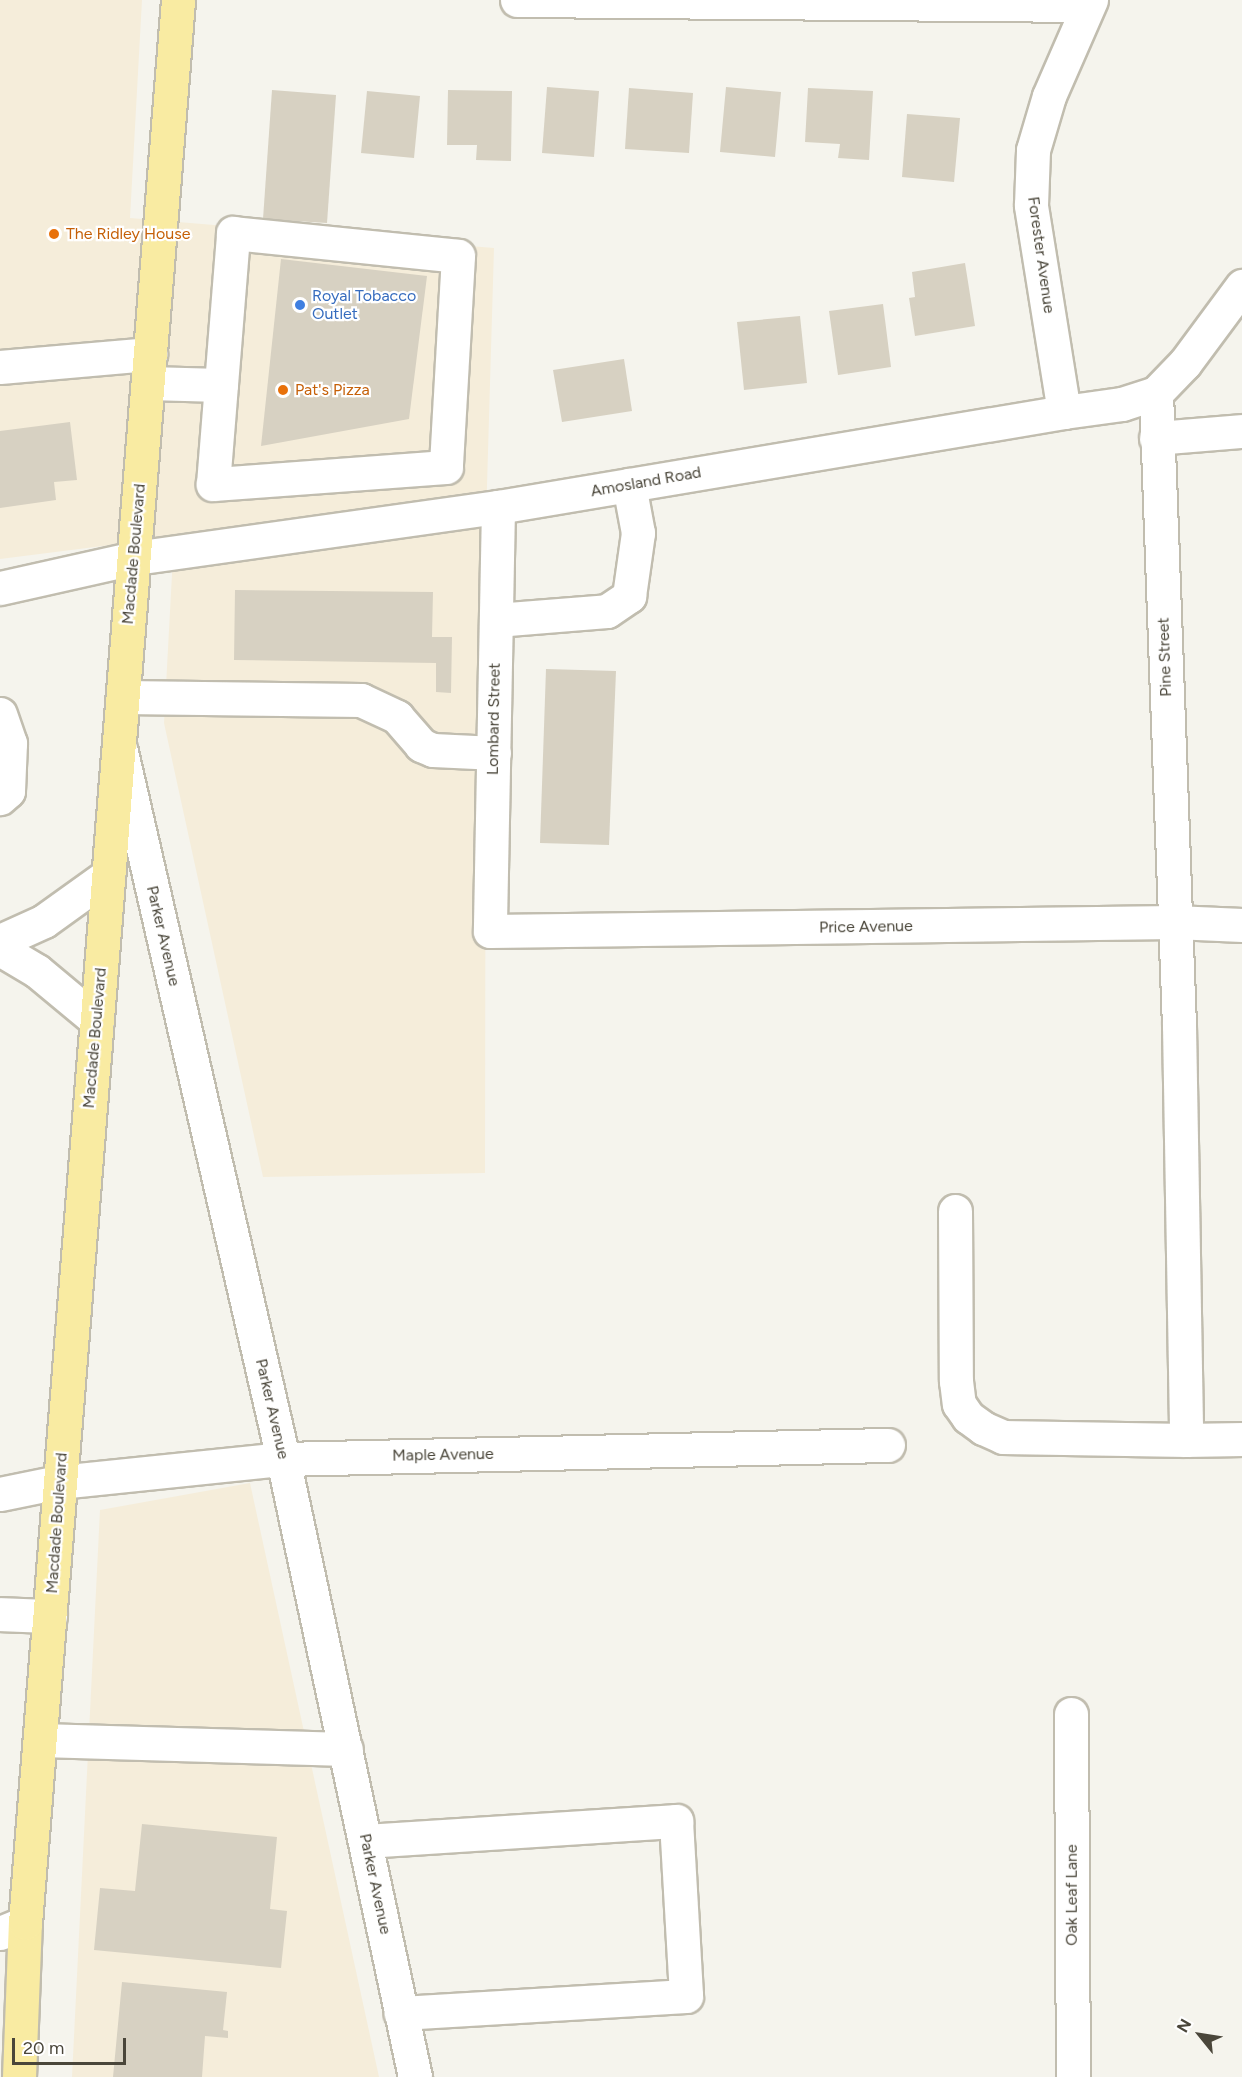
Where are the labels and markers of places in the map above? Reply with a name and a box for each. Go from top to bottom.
place label: The Ridley House [66,224,190,244]
marker: The Ridley House [47,227,61,241]
place label: Royal Tobacco Outlet [312,286,416,324]
marker: Royal Tobacco Outlet [293,298,307,312]
place label: Pat's Pizza [295,380,370,400]
marker: Pat's Pizza [276,383,290,397]

